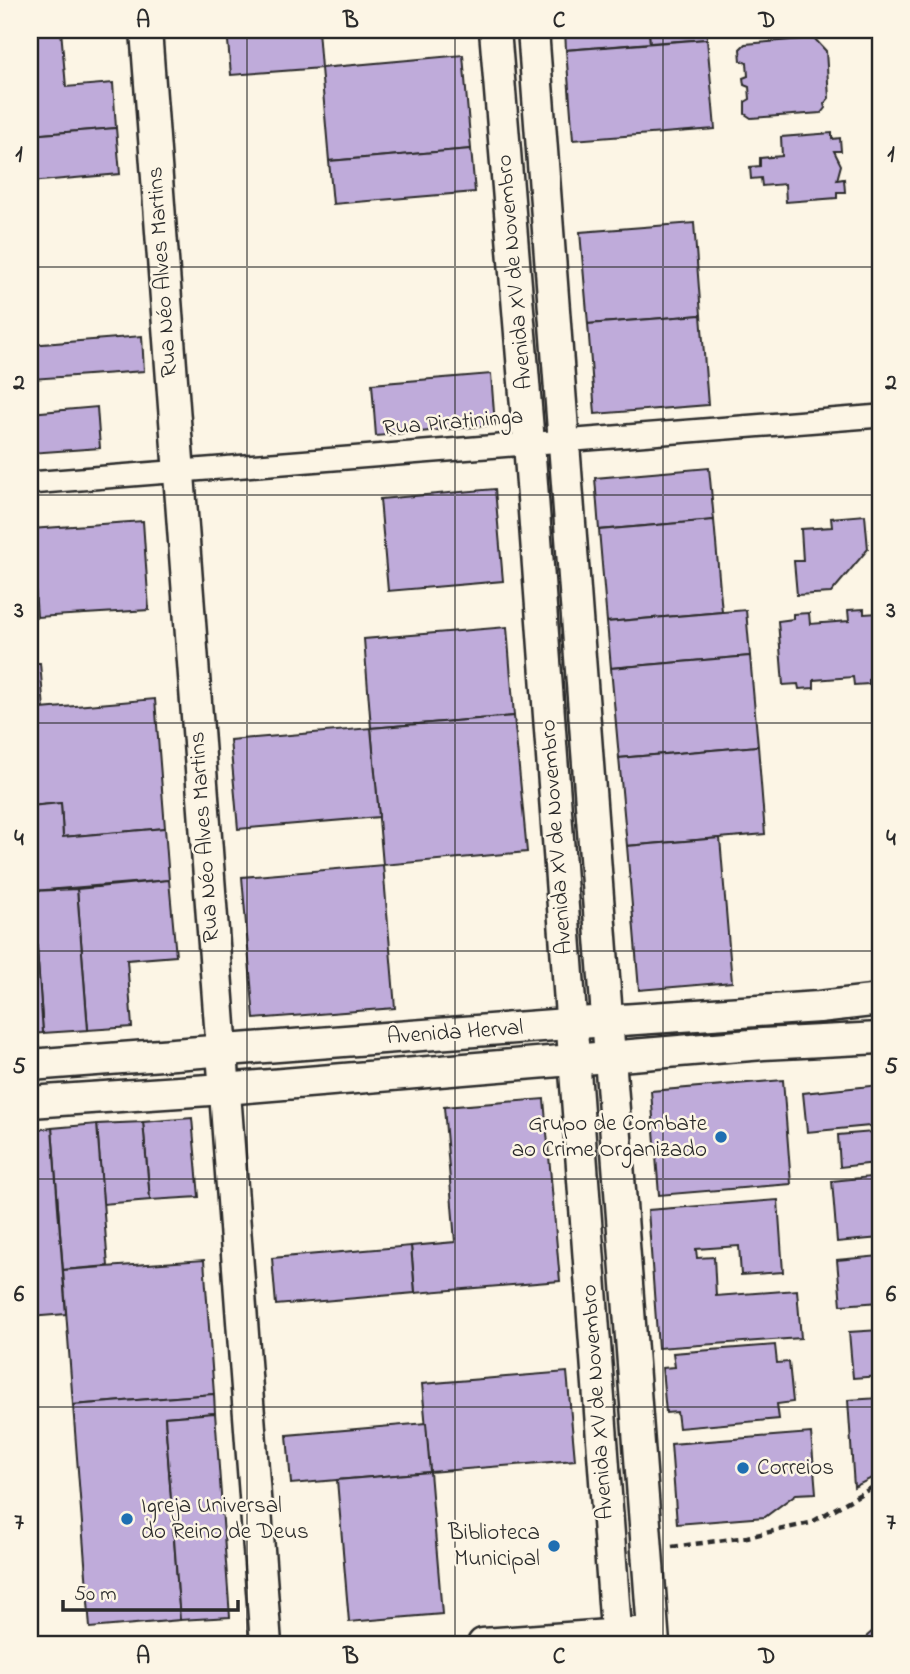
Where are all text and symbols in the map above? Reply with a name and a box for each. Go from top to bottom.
text: A [136,5,150,38]
text: B [342,5,359,38]
text: C [553,5,566,38]
text: D [758,5,775,38]
text: 1 [15,139,23,172]
text: 1 [887,139,895,172]
street label: Avenida XV de Novembro [488,153,542,391]
street label: Rua Néo Alves Martins [139,165,187,379]
text: 2 [12,367,25,400]
text: 2 [884,367,897,400]
street label: Rua Piratininga [381,400,525,447]
text: 3 [13,595,24,628]
text: 3 [885,595,896,628]
street label: Avenida XV de Novembro [532,718,582,956]
street label: Rua Néo Alves Martins [181,730,229,944]
text: 4 [14,823,24,856]
text: 4 [886,823,896,856]
street label: Avenida Herval [386,1012,524,1054]
text: 5 [12,1051,26,1084]
text: 5 [884,1051,898,1084]
place label: Grupo de Combate ao Crime Organizado [512,1108,708,1168]
marker: Grupo de Combate ao Crime Organizado [713,1129,729,1145]
text: 6 [14,1279,25,1312]
text: 6 [886,1279,897,1312]
street label: Avenida XV de Novembro [573,1283,623,1521]
place label: Correios [757,1452,834,1485]
marker: Correios [735,1460,751,1476]
place label: Igreja Universal do Reino de Deus [141,1490,309,1549]
text: 7 [14,1507,24,1540]
text: 7 [886,1507,896,1540]
marker: Igreja Universal do Reino de Deus [119,1511,135,1527]
place label: Biblioteca Municipal [447,1517,540,1576]
marker: Biblioteca Municipal [546,1538,562,1554]
scale bar [63,1569,238,1613]
text: 50 m [74,1580,117,1610]
text: A [136,1641,150,1674]
text: B [342,1641,359,1674]
text: C [553,1641,566,1674]
text: D [758,1641,775,1674]

